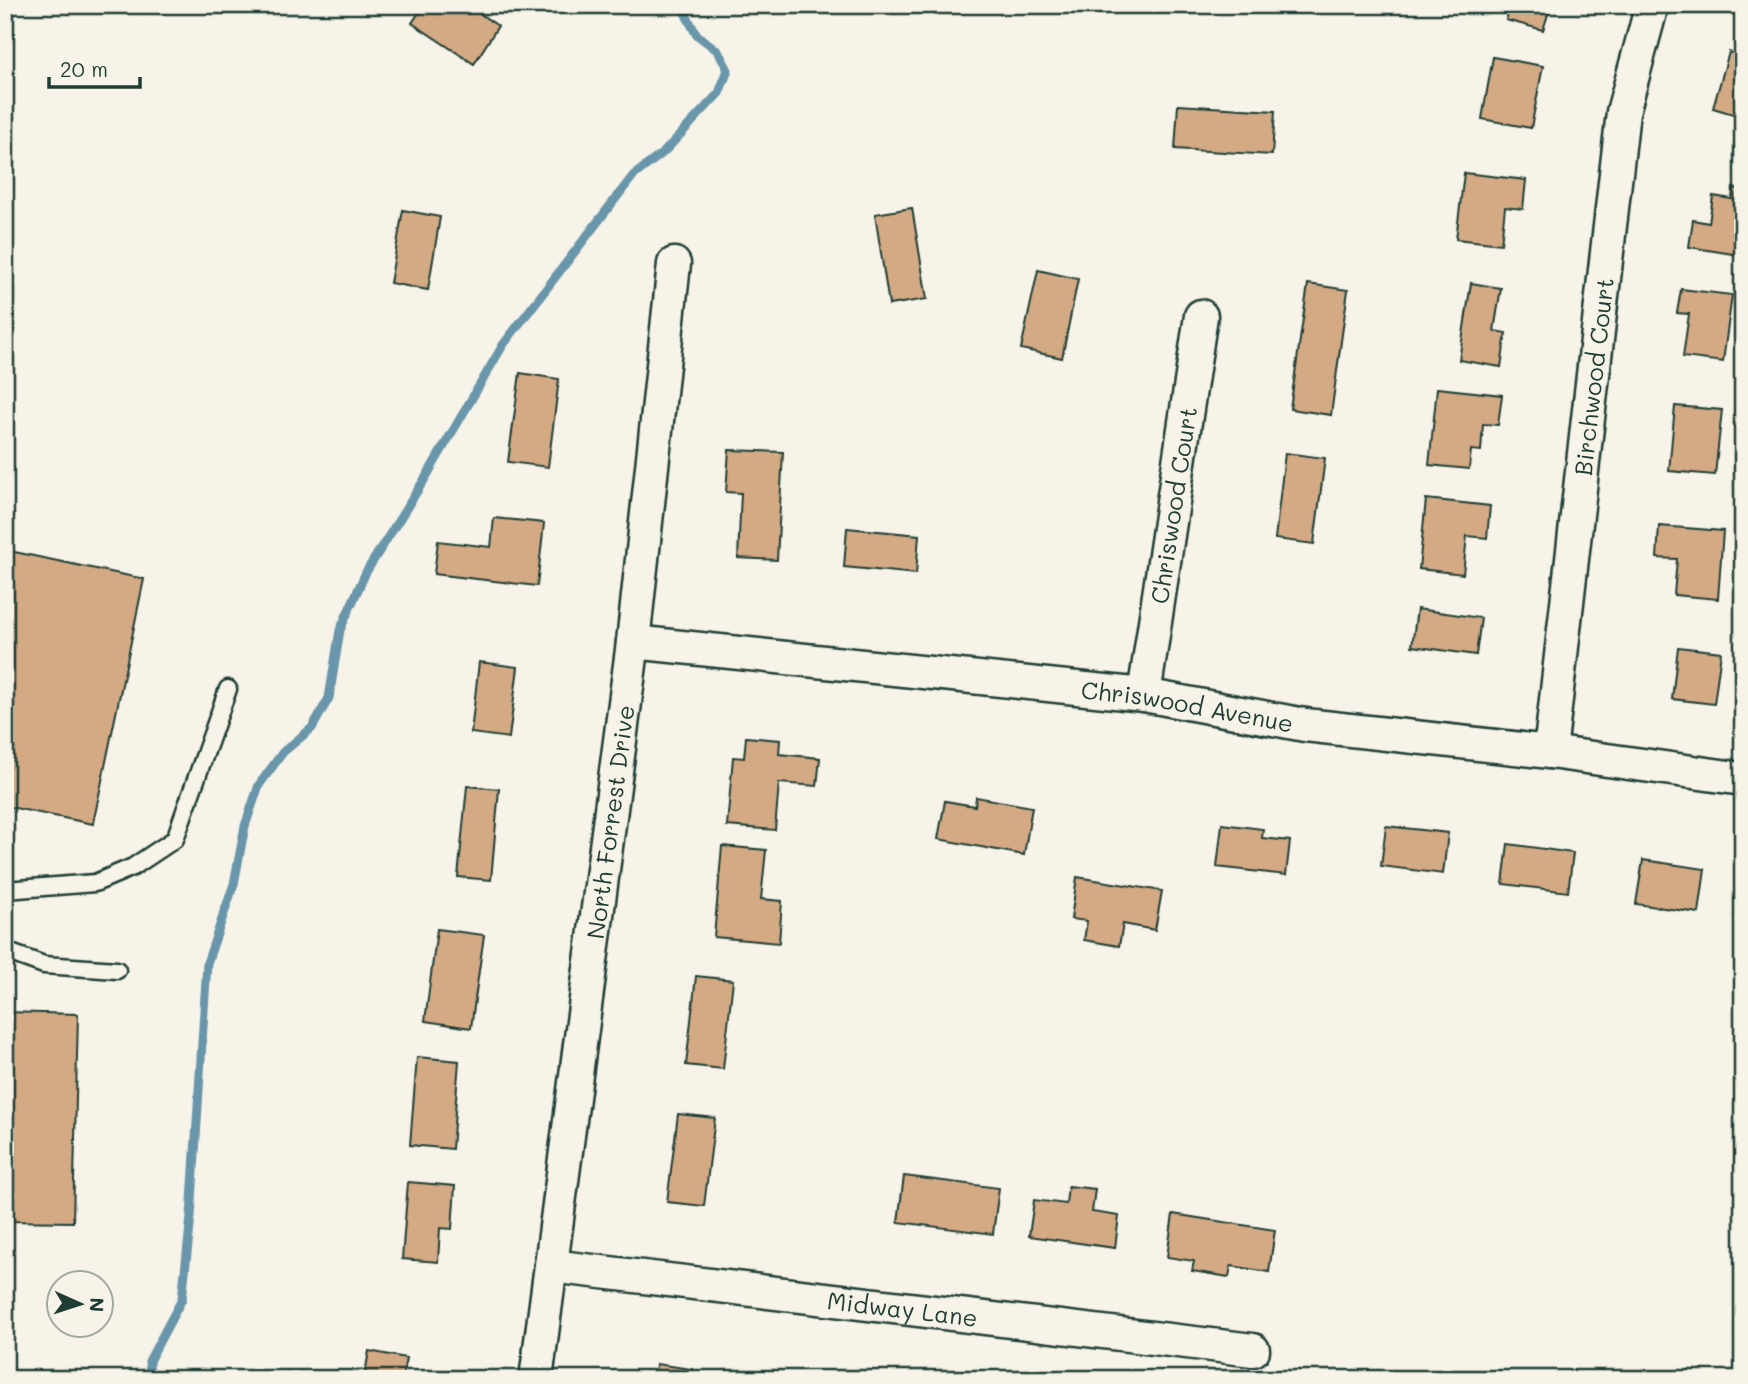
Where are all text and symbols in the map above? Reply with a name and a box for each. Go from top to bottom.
scale bar [49,46,140,90]
text: 20 m [60,55,108,82]
street label: Birchwood Court [1566,276,1620,477]
street label: Chriswood Court [1142,404,1203,606]
street label: Chriswood Avenue [1080,673,1296,738]
street label: North Forrest Drive [579,703,640,941]
north arrow [46,1268,116,1338]
street label: Midway Lane [826,1284,979,1332]
text: N [85,1297,110,1313]

